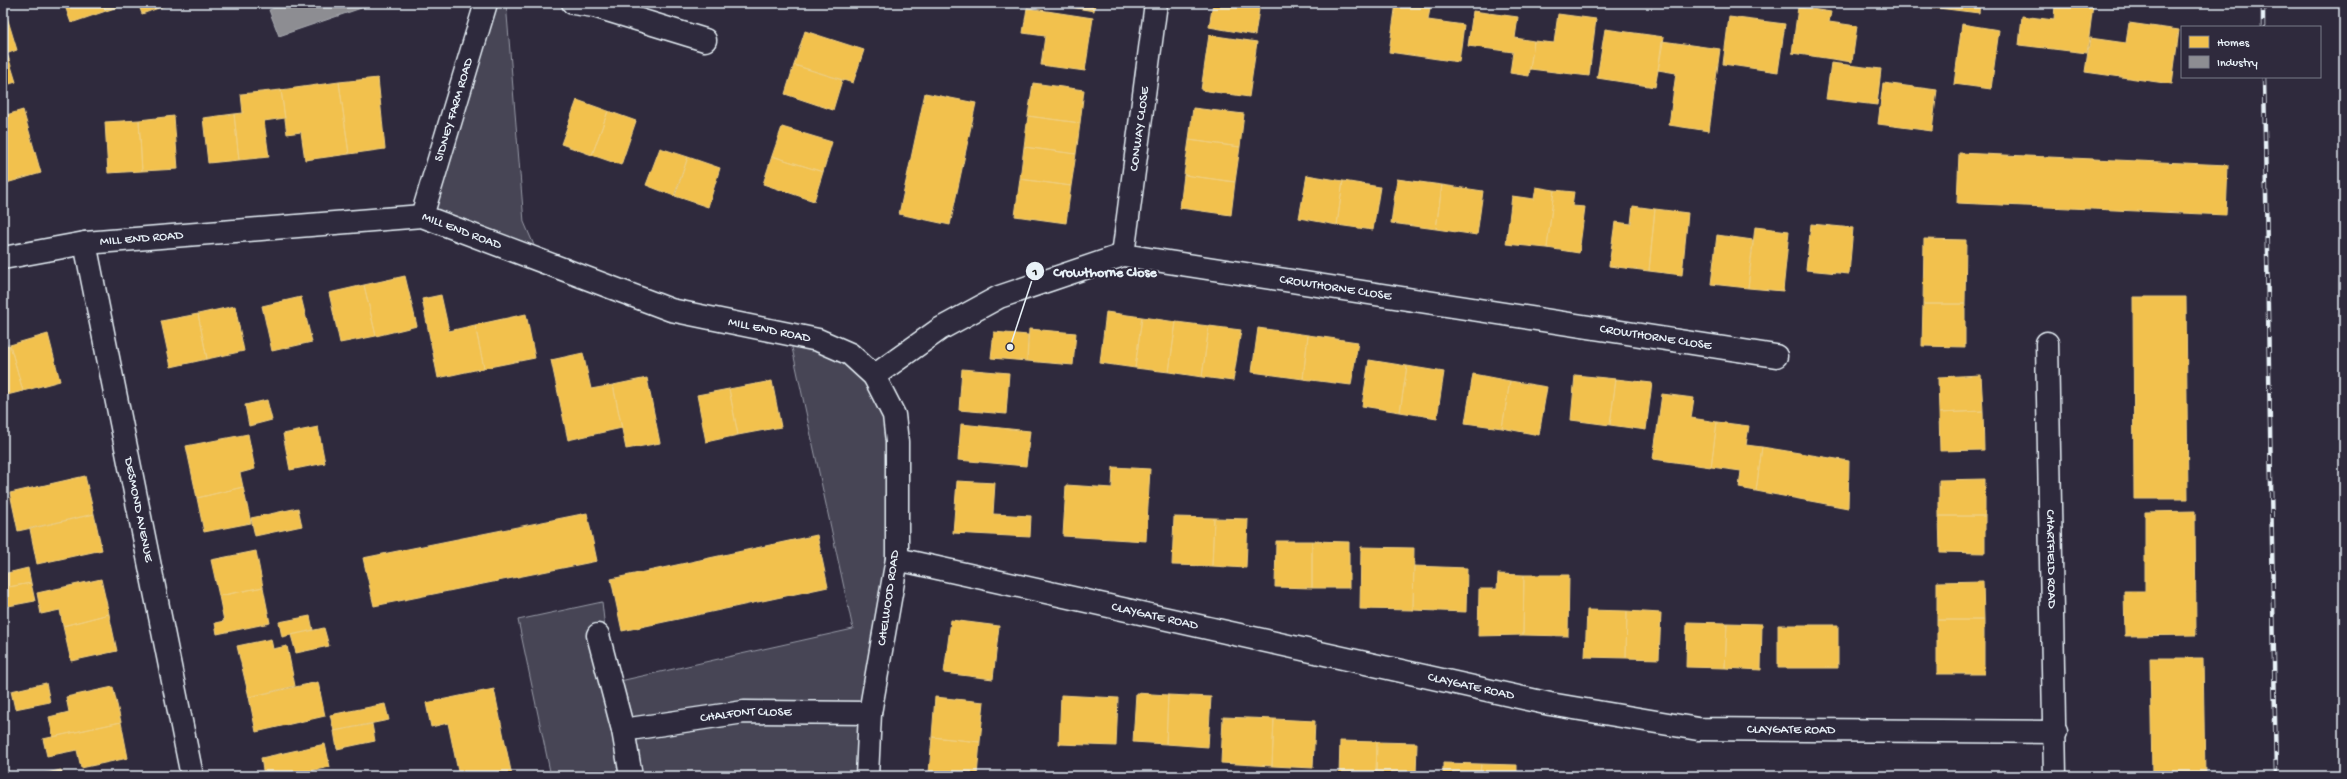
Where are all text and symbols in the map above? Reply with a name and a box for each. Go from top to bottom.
legend [2181,26,2321,78]
text: Homes [2217,37,2250,51]
street label: SIDNEY FARM ROAD [431,56,477,163]
text: Industry [2217,57,2258,71]
street label: CONWAY CLOSE [1127,85,1153,172]
street label: MILL END ROAD [420,209,504,253]
street label: MILL END ROAD [99,228,184,249]
callout: Crowthorne Close [1025,258,1165,284]
text: Crowthorne Close [1052,265,1158,282]
text: 1 [1032,266,1038,280]
street label: CROWTHORNE CLOSE [1278,272,1393,304]
street label: MILL END ROAD [727,314,812,346]
street label: CROWTHORNE CLOSE [1598,321,1714,354]
street label: DESMOND AVENUE [120,455,157,564]
street label: CHARTFIELD ROAD [2043,509,2059,609]
street label: CHELWOOD ROAD [875,549,903,647]
street label: CLAYGATE ROAD [1110,599,1200,633]
street label: CLAYGATE ROAD [1426,670,1516,703]
street label: CHALFONT CLOSE [699,704,793,726]
street label: CLAYGATE ROAD [1747,722,1836,738]

